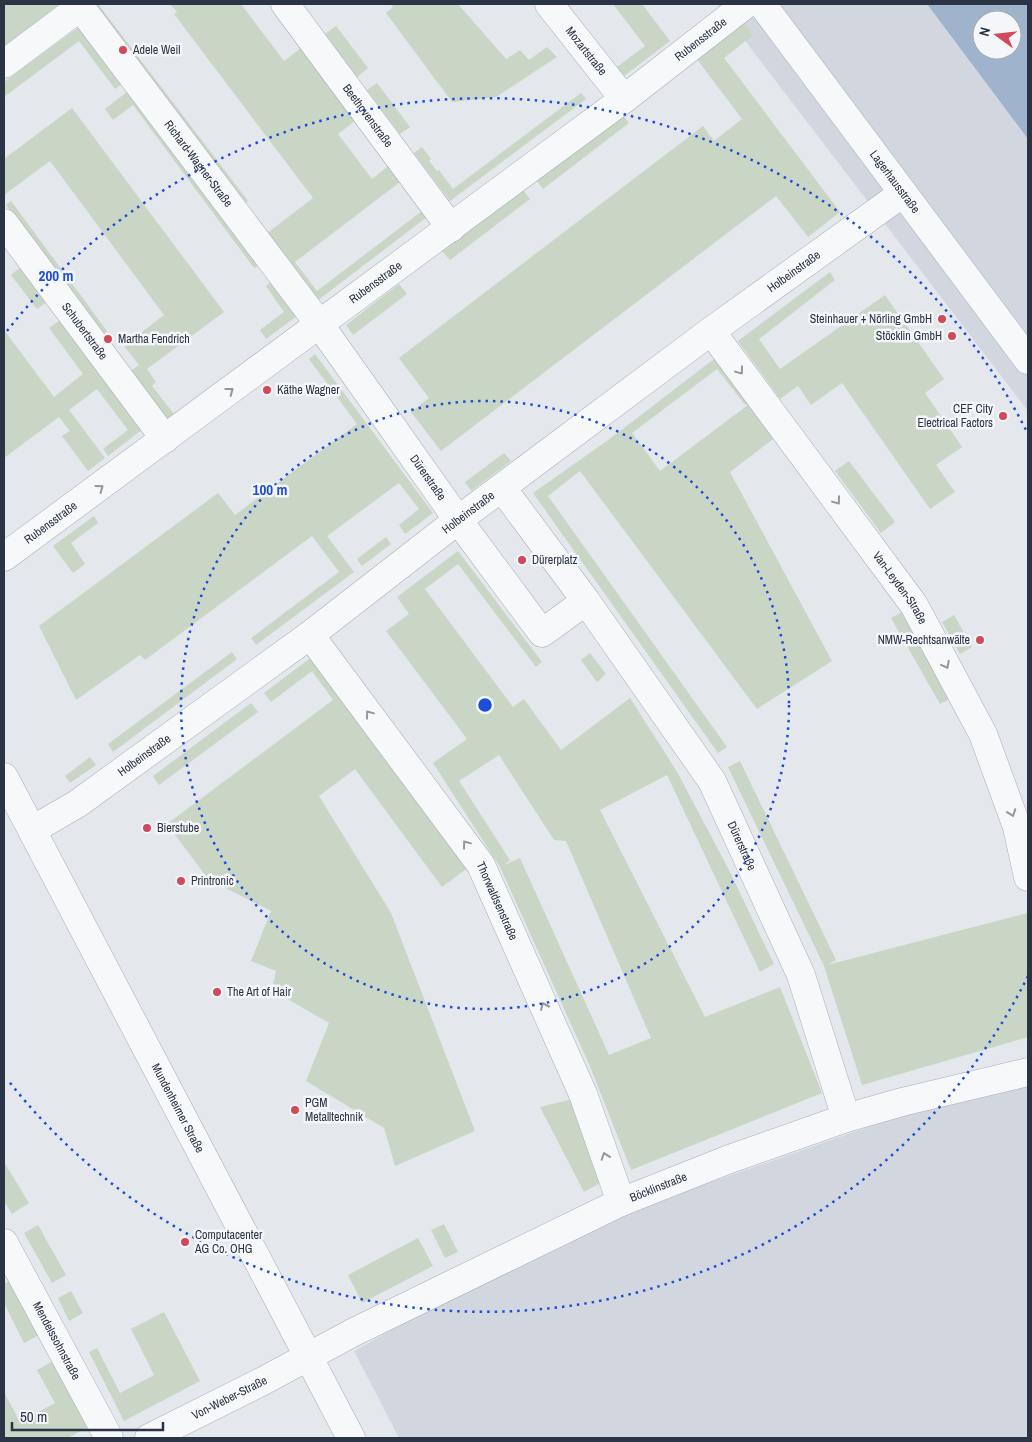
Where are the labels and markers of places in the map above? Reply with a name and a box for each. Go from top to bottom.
place label: Adele Weil [132,42,180,58]
marker: Adele Weil [117,44,129,56]
place label: Steinhauer + Nörling GmbH [810,311,932,327]
marker: Steinhauer + Nörling GmbH [936,313,948,325]
place label: Stöcklin GmbH [876,328,942,344]
marker: Stöcklin GmbH [946,330,958,342]
place label: Martha Fendrich [118,331,190,347]
marker: Martha Fendrich [102,333,114,345]
place label: Käthe Wagner [277,382,340,398]
marker: Käthe Wagner [261,384,273,396]
place label: CEF City Electrical Factors [917,401,993,431]
marker: CEF City Electrical Factors [997,410,1009,422]
place label: Dürerplatz [532,552,577,568]
marker: Dürerplatz [516,554,528,566]
place label: NMW-Rechtsanwälte [878,632,970,648]
marker: NMW-Rechtsanwälte [974,634,986,646]
centre of rings [476,696,494,714]
place label: Bierstube [157,820,199,836]
marker: Bierstube [141,822,153,834]
place label: Printronic [191,873,234,889]
marker: Printronic [175,875,187,887]
place label: The Art of Hair [227,984,292,1000]
marker: The Art of Hair [211,986,223,998]
place label: PGM Metalltechnik [305,1095,363,1125]
marker: PGM Metalltechnik [289,1104,301,1116]
place label: Computacenter AG Co. OHG [194,1227,263,1257]
marker: Computacenter AG Co. OHG [179,1236,191,1248]

